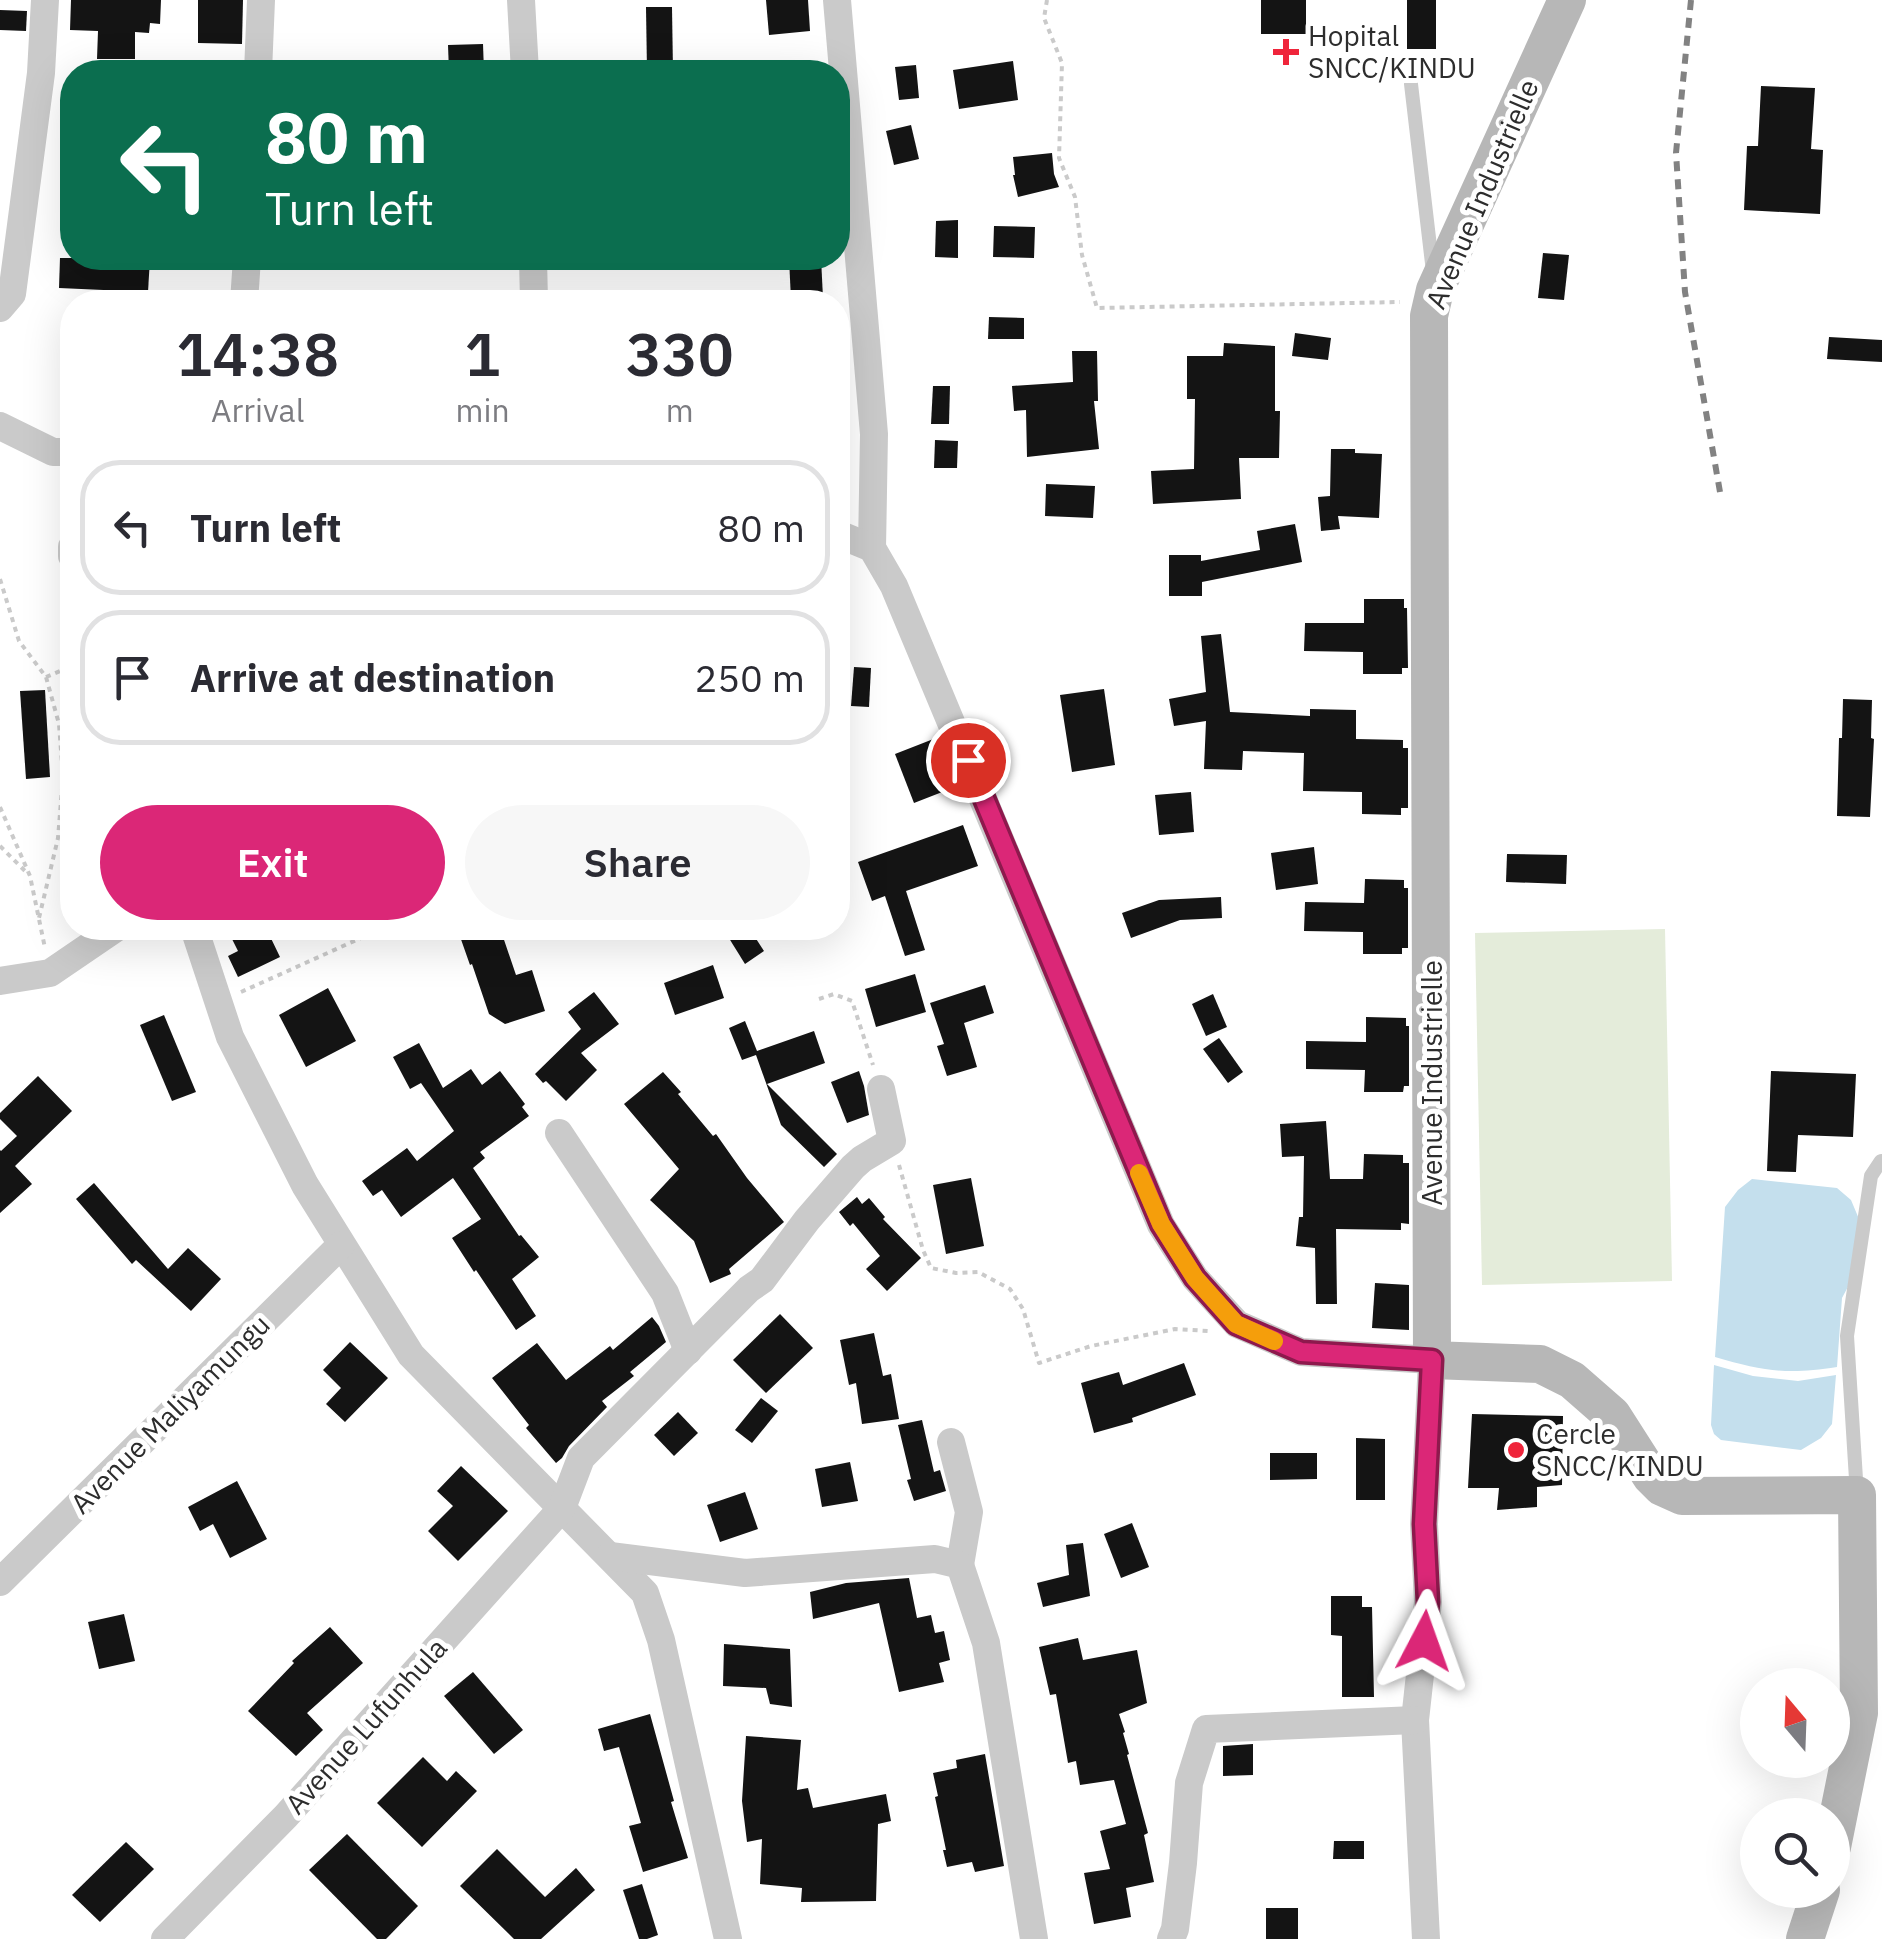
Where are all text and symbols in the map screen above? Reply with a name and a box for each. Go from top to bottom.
place label: Hopital SNCC/KINDU [1308,17,1476,86]
marker: Hopital SNCC/KINDU [1273,39,1299,65]
street label: Avenue Industrielle [1417,73,1547,314]
text: 80 m [265,91,428,182]
icon: left [100,100,230,230]
text: Turn left [265,179,434,237]
text: 14:38 [176,314,339,393]
text: 1 [465,314,501,393]
text: 330 [626,314,734,393]
text: Arrival [211,389,304,431]
text: min [455,389,510,431]
text: m [666,389,694,431]
icon: left [105,500,160,555]
text: Turn left [190,503,341,552]
text: 80 m [717,503,805,552]
icon: arrive [105,650,160,705]
text: Arrive at destination [190,653,555,702]
text: 250 m [694,653,805,702]
pin [926,718,1011,803]
icon: arrive [941,733,996,788]
button: Exit [100,805,445,920]
button: Share [465,805,810,920]
street label: Avenue Industrielle [1413,960,1450,1206]
street label: Avenue Maliyamungu [62,1306,277,1521]
place label: Cercle SNCC/KINDU [1536,1415,1704,1484]
marker: Cercle SNCC/KINDU [1505,1439,1527,1461]
position arrow [1372,1589,1476,1693]
street label: Avenue Lufunhula [277,1630,455,1822]
north arrow [1740,1668,1850,1778]
map controls [1740,1668,1850,1908]
button: search [1740,1798,1850,1908]

